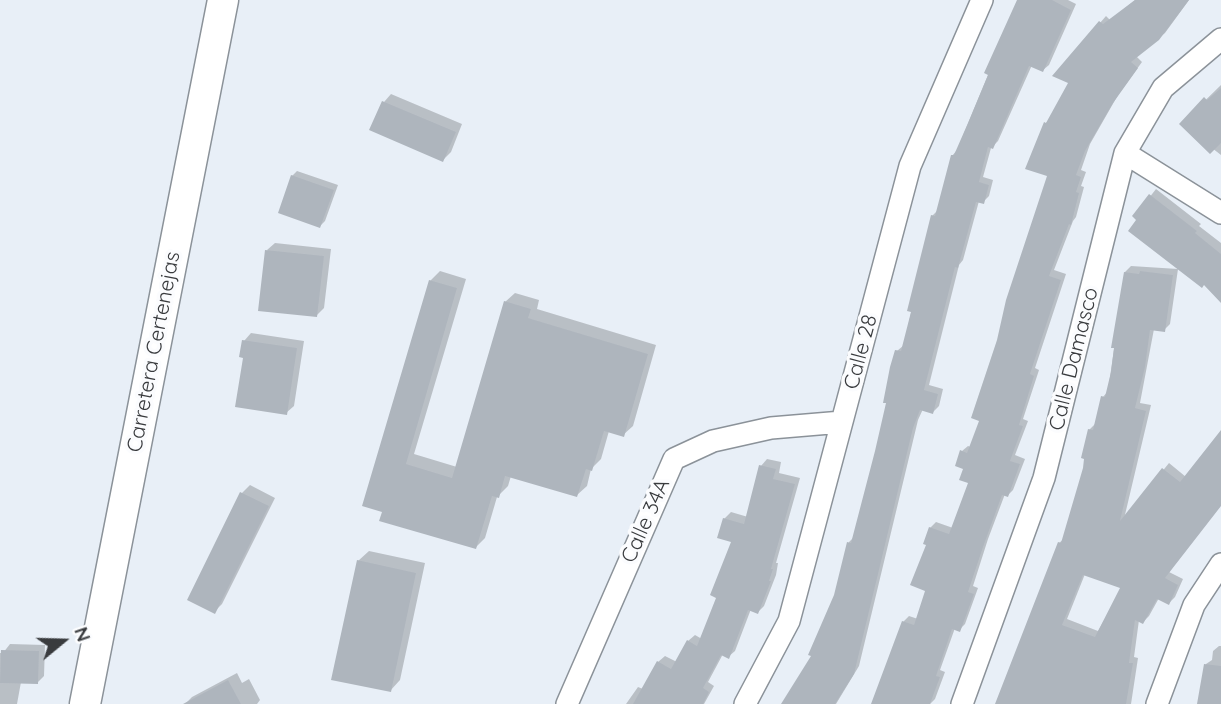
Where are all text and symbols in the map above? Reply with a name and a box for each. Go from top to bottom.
street label: Carretera Certenejas [122,249,186,455]
street label: Calle Damasco [1044,285,1104,433]
street label: Calle 28 [839,312,883,392]
street label: Calle 34A [616,475,676,567]
north arrow [28,606,98,676]
text: N [69,624,96,645]

